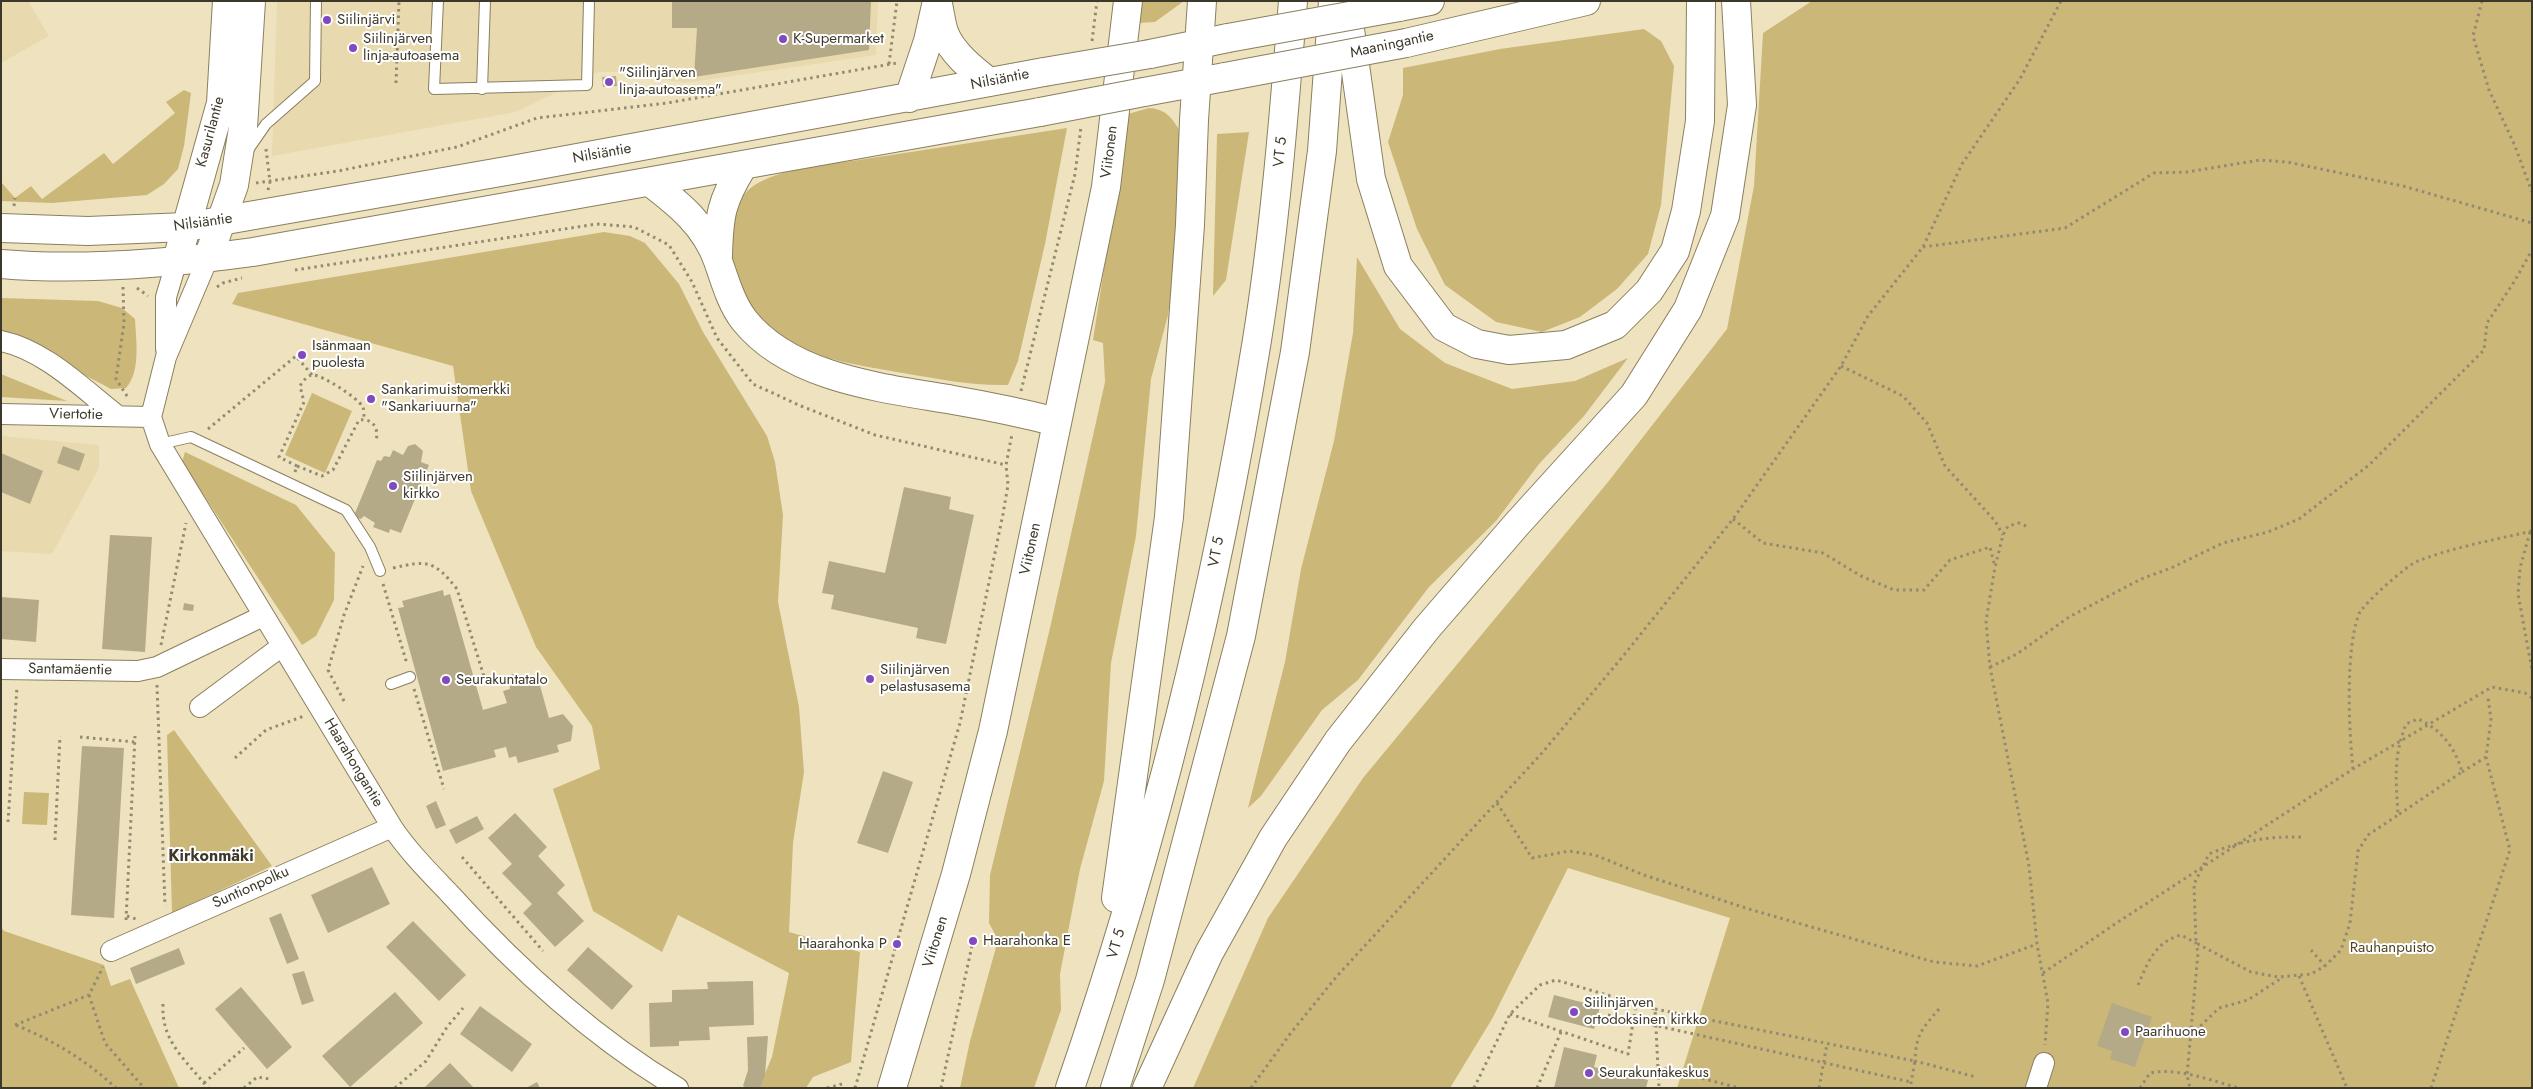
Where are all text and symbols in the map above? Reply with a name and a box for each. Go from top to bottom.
place label: Siilinjärvi [337,11,395,29]
marker: Siilinjärvi [321,14,333,26]
street label: Maaningantie [1349,27,1435,63]
place label: Siilinjärven linja-autoasema [363,30,459,65]
place label: K-Supermarket [793,30,884,48]
marker: K-Supermarket [777,33,789,45]
marker: Siilinjärven linja-autoasema [347,42,359,54]
place label: "Siilinjärven linja-autoasema" [619,64,722,99]
street label: Nilsiäntie [969,66,1031,94]
marker: "Siilinjärven linja-autoasema" [603,76,615,88]
street label: Kasurilantie [193,95,229,169]
street label: Viitonen [1098,125,1122,179]
street label: VT 5 [1270,136,1292,168]
street label: Nilsiäntie [571,140,633,168]
street label: Nilsiäntie [172,210,234,236]
place label: Isänmaan puolesta [312,337,371,372]
marker: Isänmaan puolesta [296,349,308,361]
place label: Sankarimuistomerkki "Sankariuurna" [381,381,510,416]
marker: Sankarimuistomerkki "Sankariuurna" [365,393,377,405]
street label: Viertotie [49,406,103,424]
place label: Siilinjärven kirkko [403,468,473,503]
marker: Siilinjärven kirkko [387,480,399,492]
street label: Viitonen [1017,521,1045,577]
street label: VT 5 [1205,535,1229,569]
street label: Santamäentie [28,660,112,680]
place label: Siilinjärven pelastusasema [880,661,970,696]
place label: Seurakuntatalo [456,671,548,689]
marker: Siilinjärven pelastusasema [864,673,876,685]
marker: Seurakuntatalo [440,674,452,686]
street label: Haarahongantie [319,715,387,811]
district label: Kirkonmäki [168,847,254,867]
street label: Suntionpolku [210,863,292,913]
street label: Viitonen [920,914,952,970]
street label: VT 5 [1104,927,1130,961]
place label: Haarahonka E [983,932,1071,950]
place label: Haarahonka P [799,935,887,953]
marker: Haarahonka E [967,935,979,947]
marker: Haarahonka P [891,938,903,950]
park label: Rauhanpuisto [2350,939,2434,957]
place label: Siilinjärven ortodoksinen kirkko [1584,994,1707,1029]
marker: Siilinjärven ortodoksinen kirkko [1568,1006,1580,1018]
place label: Paarihuone [2135,1023,2206,1041]
marker: Paarihuone [2119,1026,2131,1038]
place label: Seurakuntakeskus [1599,1064,1709,1082]
marker: Seurakuntakeskus [1583,1067,1595,1079]

